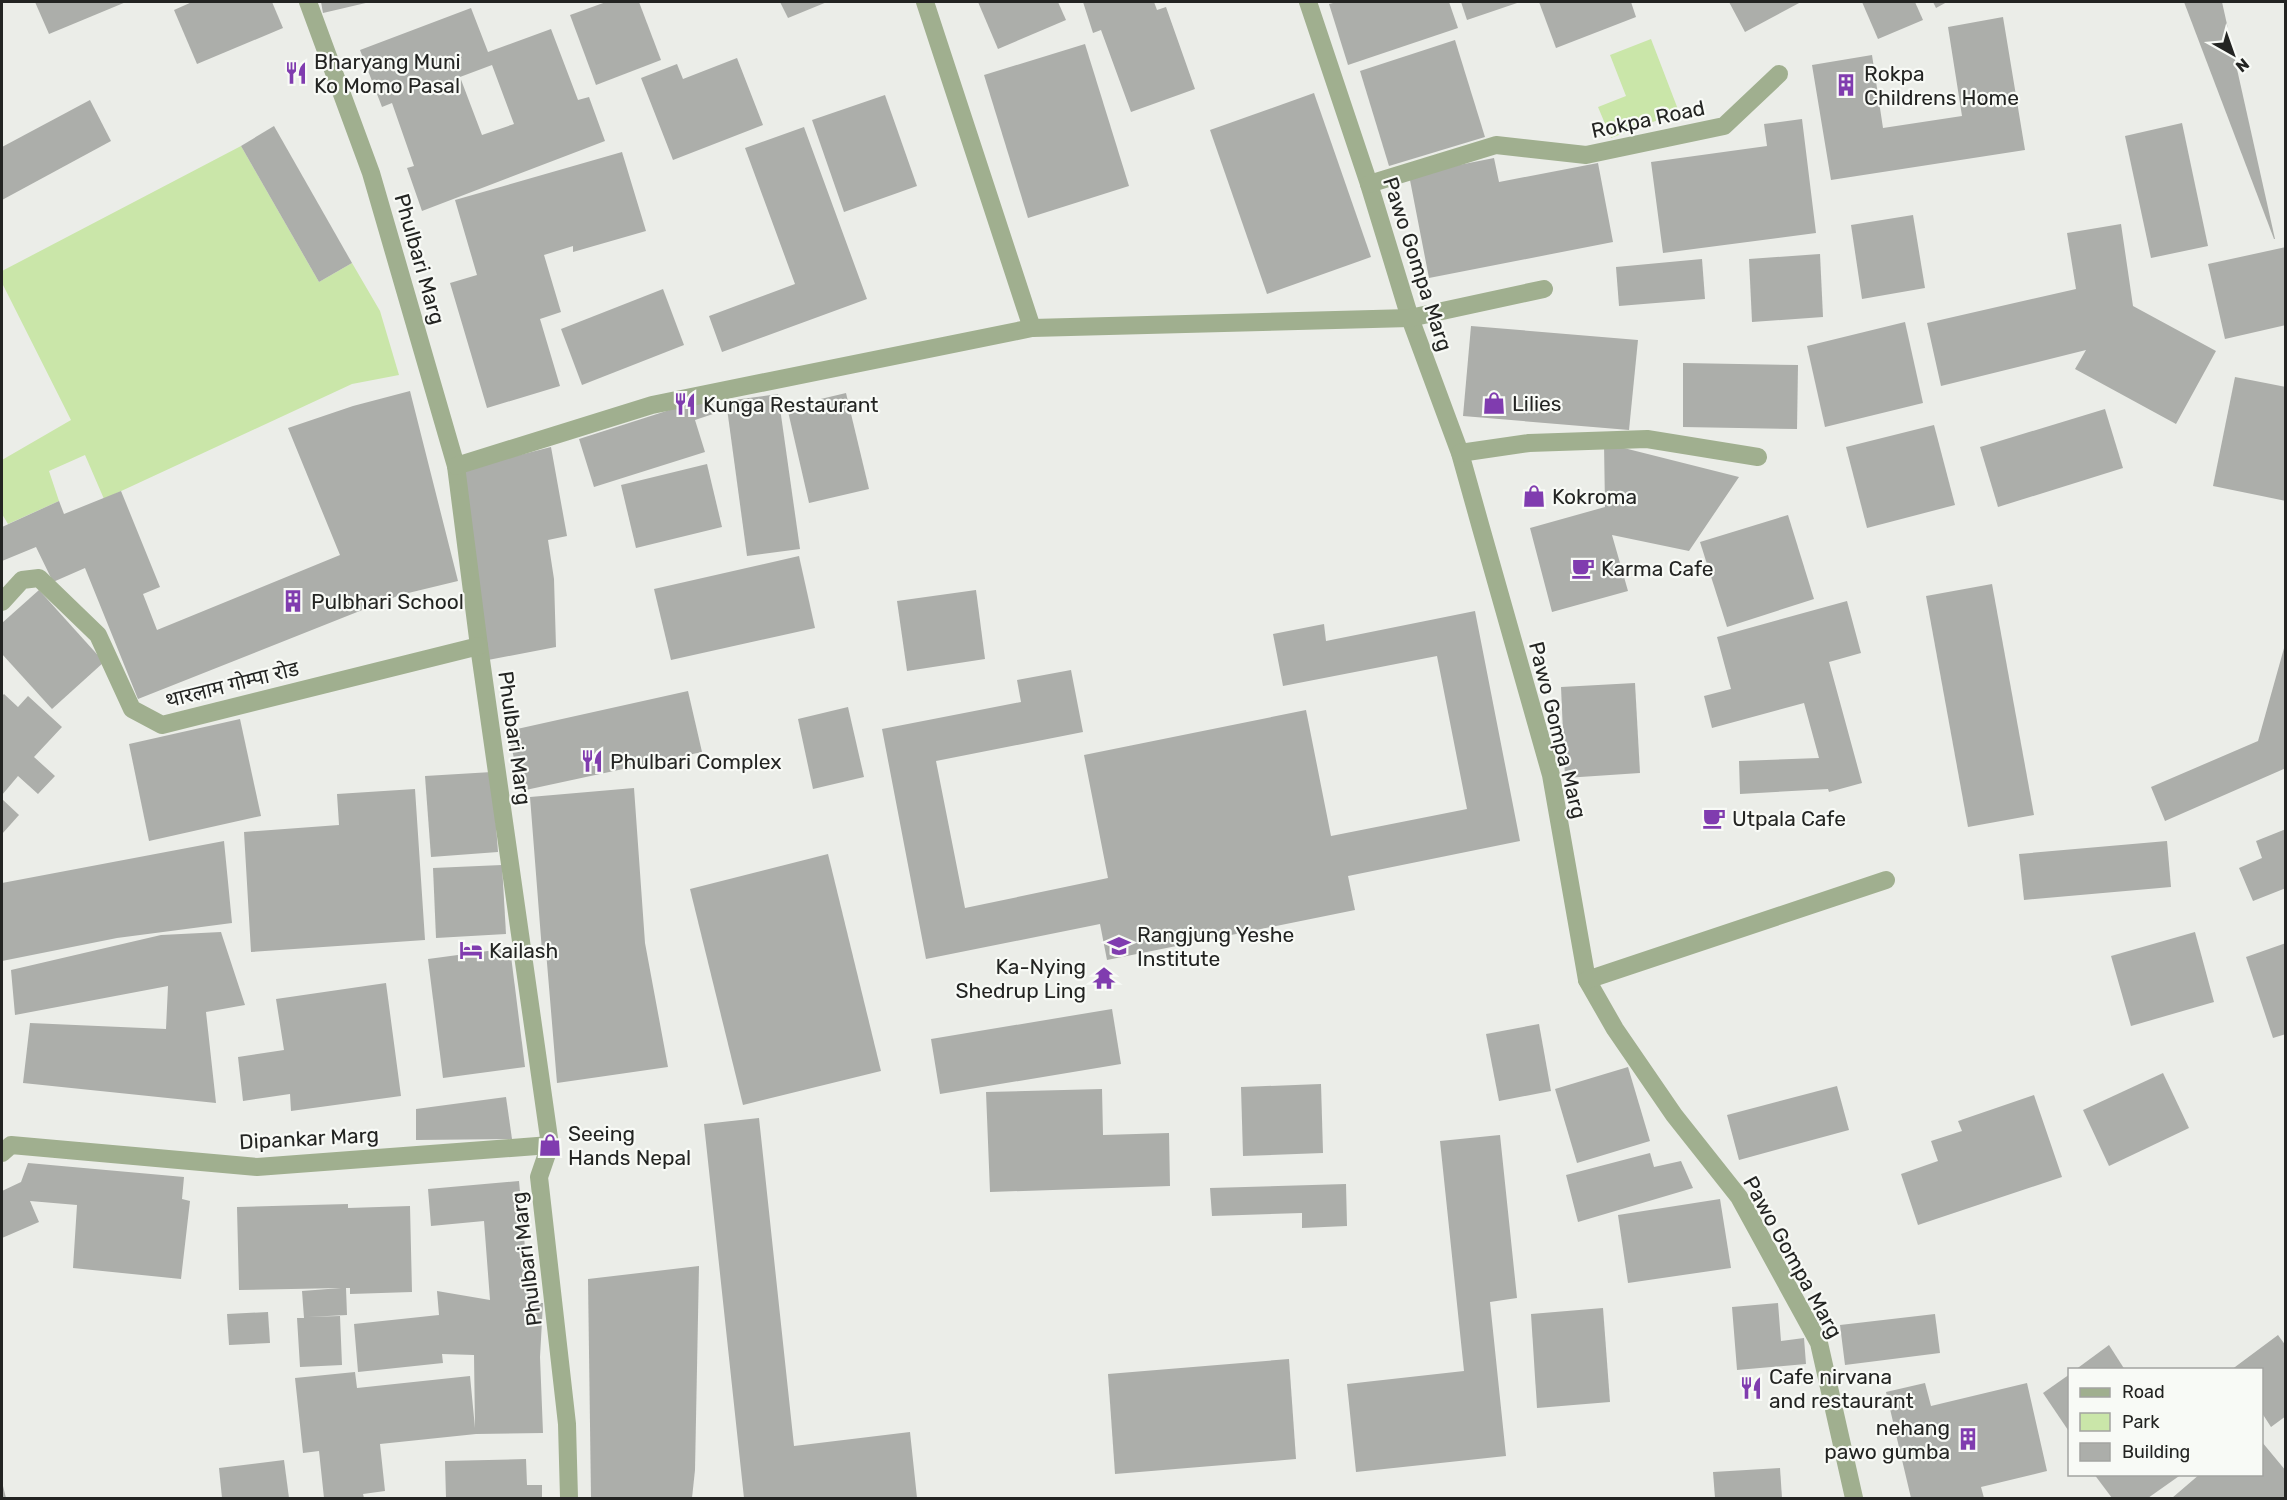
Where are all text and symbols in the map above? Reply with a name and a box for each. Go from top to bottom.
north arrow [2203,24,2263,84]
place label: Bharyang Muni Ko Momo Pasal [314,49,461,98]
text: N [2232,54,2253,76]
restaurant icon: Bharyang Muni Ko Momo Pasal [283,60,309,86]
place label: Rokpa Childrens Home [1864,61,2019,110]
building icon: Rokpa Childrens Home [1833,72,1859,98]
street label: Rokpa Road [1589,95,1707,143]
street label: Pawo Gompa Marg [1378,174,1458,354]
street label: Phulbari Marg [389,191,451,327]
shop icon: Lilies [1481,390,1507,416]
restaurant icon: Kunga Restaurant [672,391,698,417]
place label: Lilies [1512,391,1562,416]
place label: Kunga Restaurant [703,392,879,417]
shop icon: Kokroma [1521,483,1547,509]
place label: Kokroma [1552,484,1637,509]
cafe icon: Karma Cafe [1570,555,1596,581]
place label: Karma Cafe [1601,556,1714,581]
building icon: Pulbhari School [280,588,306,614]
place label: Pulbhari School [311,589,464,614]
street label: Pawo Gompa Marg [1524,639,1592,821]
street label: थारलाम गोम्पा रोड [163,655,302,713]
street label: Phulbari Marg [493,669,537,807]
restaurant icon: Phulbari Complex [579,748,605,774]
place label: Phulbari Complex [610,749,782,774]
cafe icon: Utpala Cafe [1701,805,1727,831]
place label: Utpala Cafe [1732,806,1846,831]
place label: Rangjung Yeshe Institute [1137,922,1294,971]
school or university icon: Rangjung Yeshe Institute [1106,933,1132,959]
hotel icon: Kailash [458,937,484,963]
place label: Kailash [489,938,558,963]
place label: Ka-Nying Shedrup Ling [955,954,1086,1003]
temple icon: Ka-Nying Shedrup Ling [1091,965,1117,991]
place label: Seeing Hands Nepal [568,1121,691,1170]
street label: Dipankar Marg [239,1122,379,1154]
shop icon: Seeing Hands Nepal [537,1132,563,1158]
street label: Pawo Gompa Marg [1738,1172,1848,1342]
street label: Phulbari Marg [505,1191,547,1327]
place label: Cafe nirvana and restaurant [1769,1364,1914,1413]
legend [2068,1368,2263,1476]
restaurant icon: Cafe nirvana and restaurant [1738,1375,1764,1401]
text: Road [2122,1381,2165,1403]
text: Park [2122,1411,2160,1433]
place label: nehang pawo gumba [1824,1415,1950,1464]
building icon: nehang pawo gumba [1955,1426,1981,1452]
text: Building [2122,1441,2190,1463]

